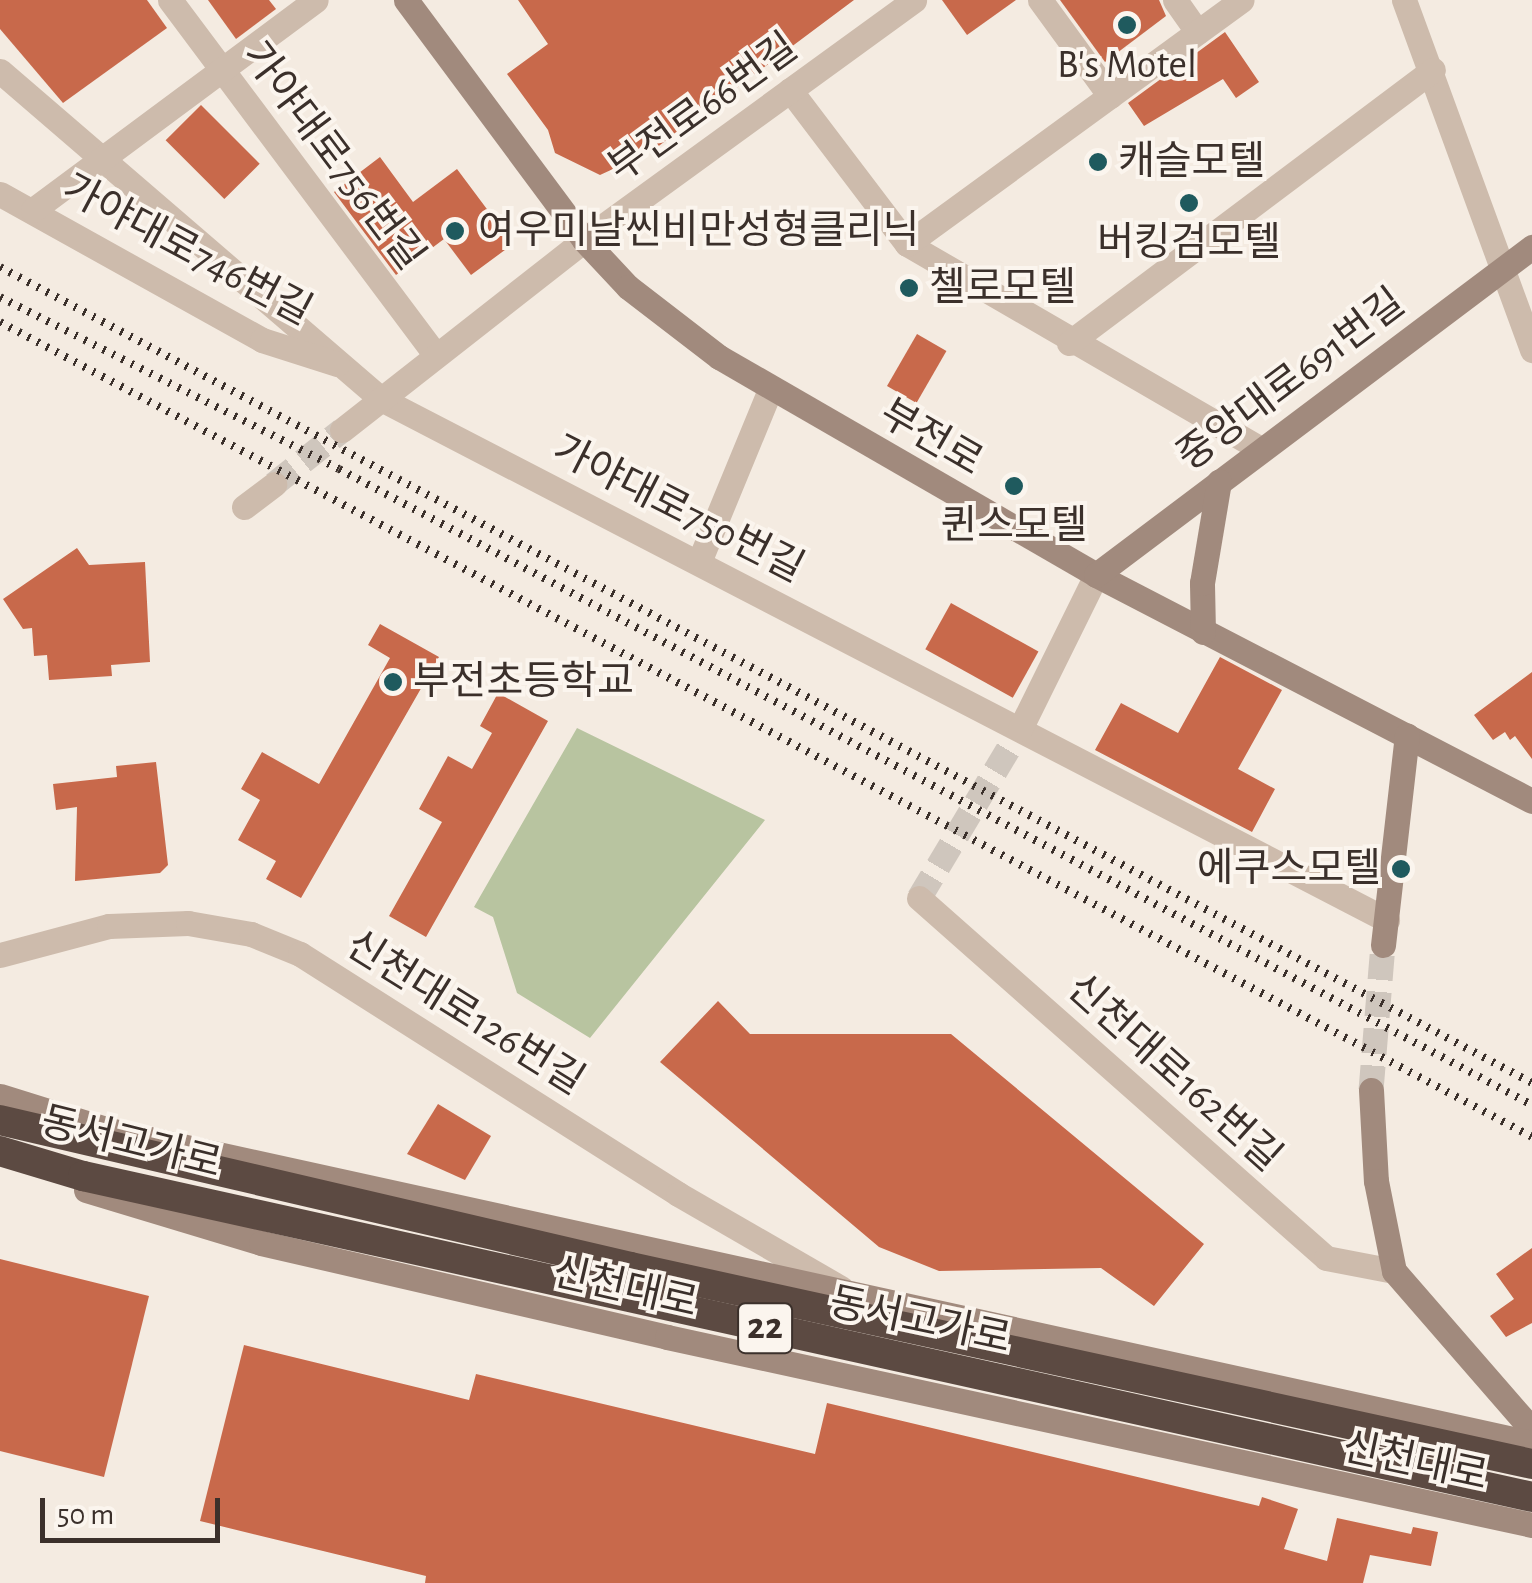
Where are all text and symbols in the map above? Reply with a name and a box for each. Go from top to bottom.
marker: B's Motel [1116,14,1138,36]
street label: 부전로66번길 [599,23,807,193]
street label: 가야대로756번길 [232,33,434,279]
place label: B's Motel [1057,41,1197,89]
place label: 캐슬모텔 [1118,138,1265,186]
marker: 캐슬모텔 [1087,151,1109,173]
street label: 가야대로746번길 [54,164,320,336]
marker: 버킹검모텔 [1178,192,1200,214]
place label: 여우미날씬비만성형클리닉 [478,207,920,255]
marker: 여우미날씬비만성형클리닉 [442,218,468,244]
place label: 버킹검모텔 [1097,219,1281,267]
place label: 첼로모텔 [929,264,1076,312]
marker: 첼로모텔 [898,277,920,299]
street label: 중앙대로691번길 [1168,279,1414,481]
street label: 부전로 [871,390,991,486]
street label: 가야대로750번길 [544,425,812,593]
marker: 퀸스모텔 [1003,475,1025,497]
place label: 퀸스모텔 [940,502,1088,550]
place label: 부전초등학교 [413,658,634,706]
marker: 부전초등학교 [382,671,404,693]
place label: 에쿠스모텔 [1197,845,1381,893]
marker: 에쿠스모텔 [1390,858,1412,880]
street label: 신천대로126번길 [337,921,593,1105]
street label: 신천대로162번길 [1057,964,1291,1182]
street label: 동서고가로 [36,1097,226,1189]
street label: 신천대로 [548,1248,702,1328]
street label: 동서고가로 [825,1278,1015,1364]
road number: 22 [735,1295,795,1361]
street label: 신천대로 [1338,1423,1492,1501]
scale bar [45,1478,225,1540]
text: 50 m [57,1500,114,1530]

